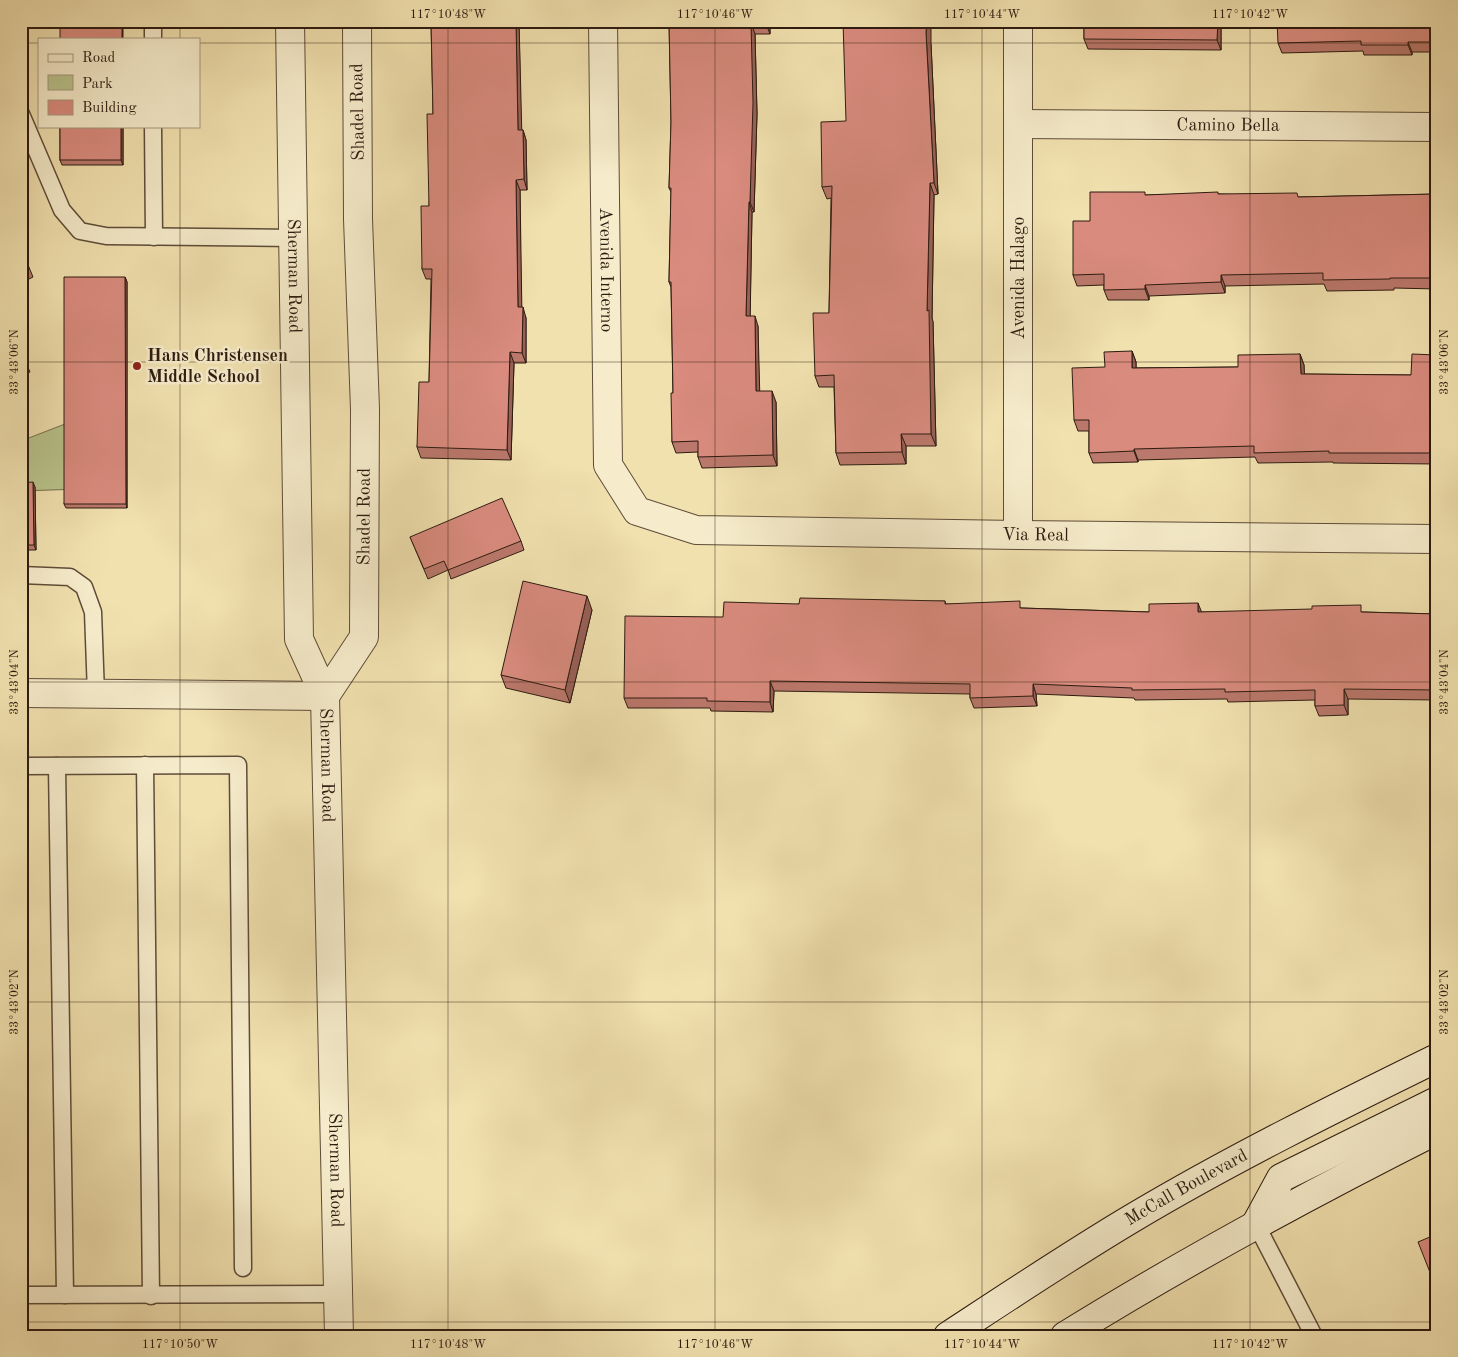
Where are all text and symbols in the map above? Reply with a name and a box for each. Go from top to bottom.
text: 117°10'48"W [410,9,486,21]
text: 117°10'46"W [677,9,753,21]
text: 117°10'44"W [944,9,1020,21]
text: 117°10'42"W [1212,9,1288,21]
legend [38,38,200,128]
text: Road [82,51,116,66]
street label: Shadel Road [348,63,368,161]
text: Park [82,77,113,92]
text: Building [82,101,137,116]
street label: Camino Bella [1176,116,1280,135]
street label: Avenida Interno [596,207,616,333]
street label: Avenida Halago [1010,216,1028,339]
street label: Sherman Road [284,218,304,333]
text: 33°43'06"N [9,329,21,395]
text: 33°43'06"N [1439,329,1451,395]
place label: Hans Christensen Middle School [147,347,288,386]
marker: Hans Christensen Middle School [131,360,143,372]
street label: Shadel Road [355,468,374,566]
street label: Via Real [1002,526,1069,544]
text: 33°43'04"N [9,649,21,715]
text: 33°43'04"N [1439,649,1451,715]
street label: Sherman Road [316,708,337,823]
text: 33°43'02"N [9,969,21,1035]
text: 33°43'02"N [1439,969,1451,1035]
street label: Sherman Road [325,1113,346,1228]
street label: McCall Boulevard [1122,1146,1251,1229]
text: 117°10'50"W [142,1338,218,1351]
text: 117°10'48"W [410,1339,486,1351]
text: 117°10'46"W [677,1339,753,1351]
text: 117°10'44"W [944,1339,1020,1351]
text: 117°10'42"W [1212,1339,1288,1351]

